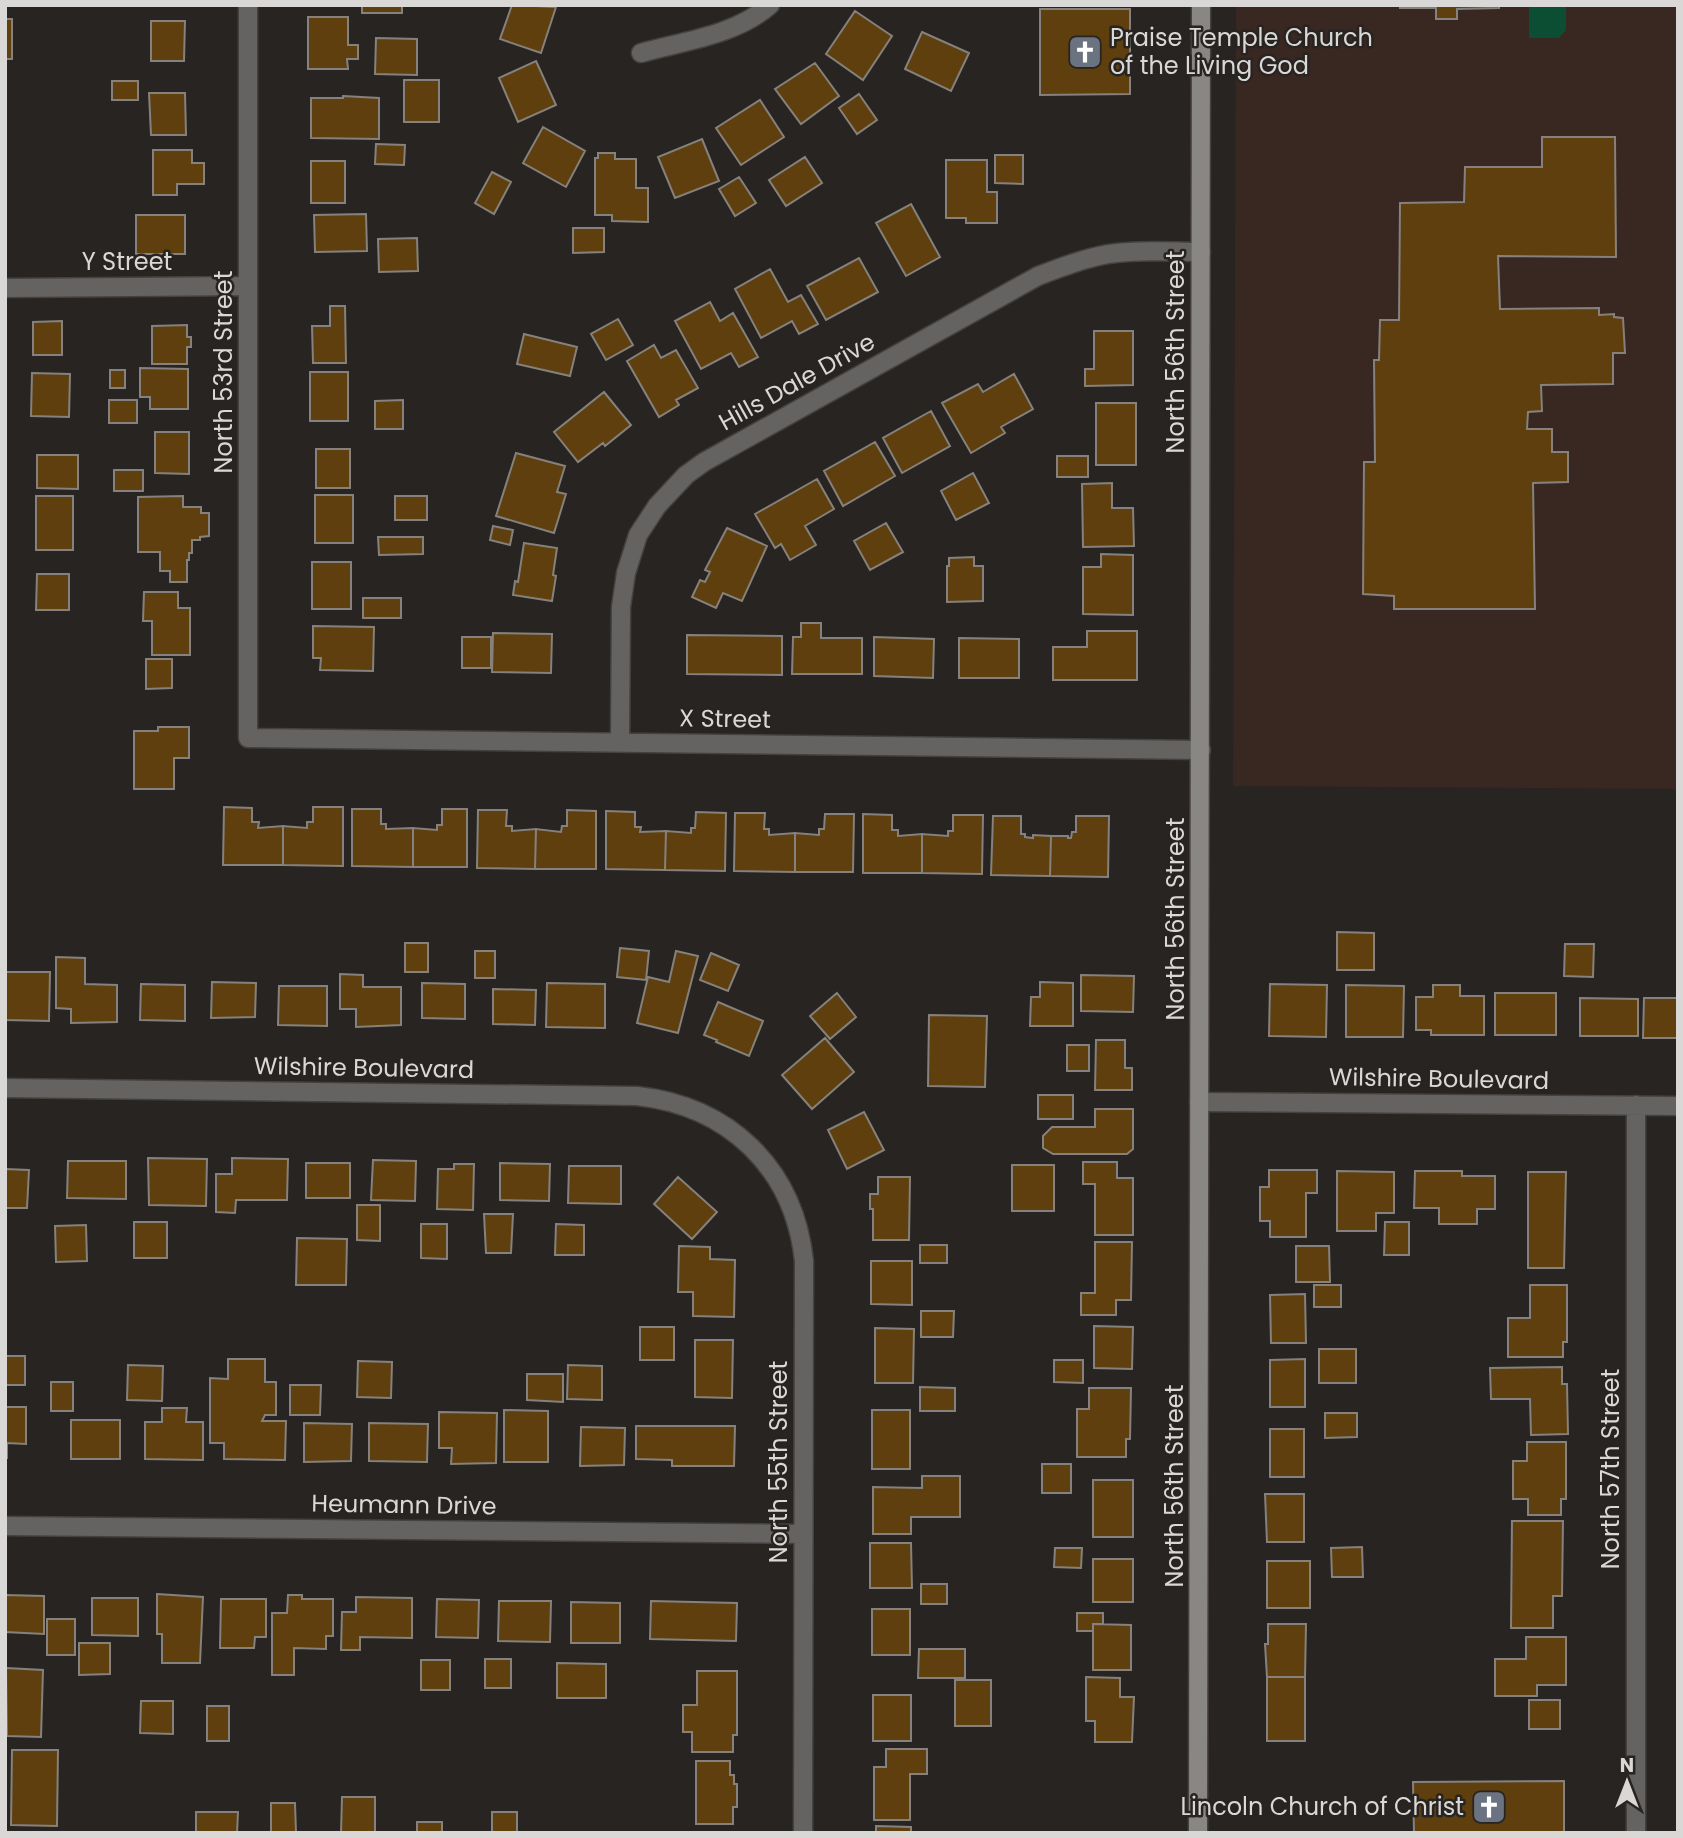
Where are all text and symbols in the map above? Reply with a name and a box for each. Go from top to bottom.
place label: Praise Temple Church of the Living God [1110,21,1373,82]
church icon: Praise Temple Church of the Living God [1066,33,1104,71]
street label: Y Street [82,245,172,278]
street label: North 56th Street [1159,251,1192,453]
street label: North 53rd Street [207,271,240,473]
street label: Hills Dale Drive [713,325,881,438]
street label: X Street [679,701,771,736]
street label: North 56th Street [1159,818,1192,1020]
street label: Wilshire Boulevard [254,1049,474,1086]
street label: Wilshire Boulevard [1329,1060,1549,1097]
street label: North 55th Street [762,1361,795,1563]
street label: North 57th Street [1594,1369,1627,1569]
street label: North 56th Street [1158,1385,1191,1587]
street label: Heumann Drive [311,1486,497,1523]
north arrow [1592,1747,1662,1817]
text: N [1620,1752,1634,1779]
church icon: Lincoln Church of Christ [1470,1788,1508,1826]
place label: Lincoln Church of Christ [1181,1790,1464,1823]

